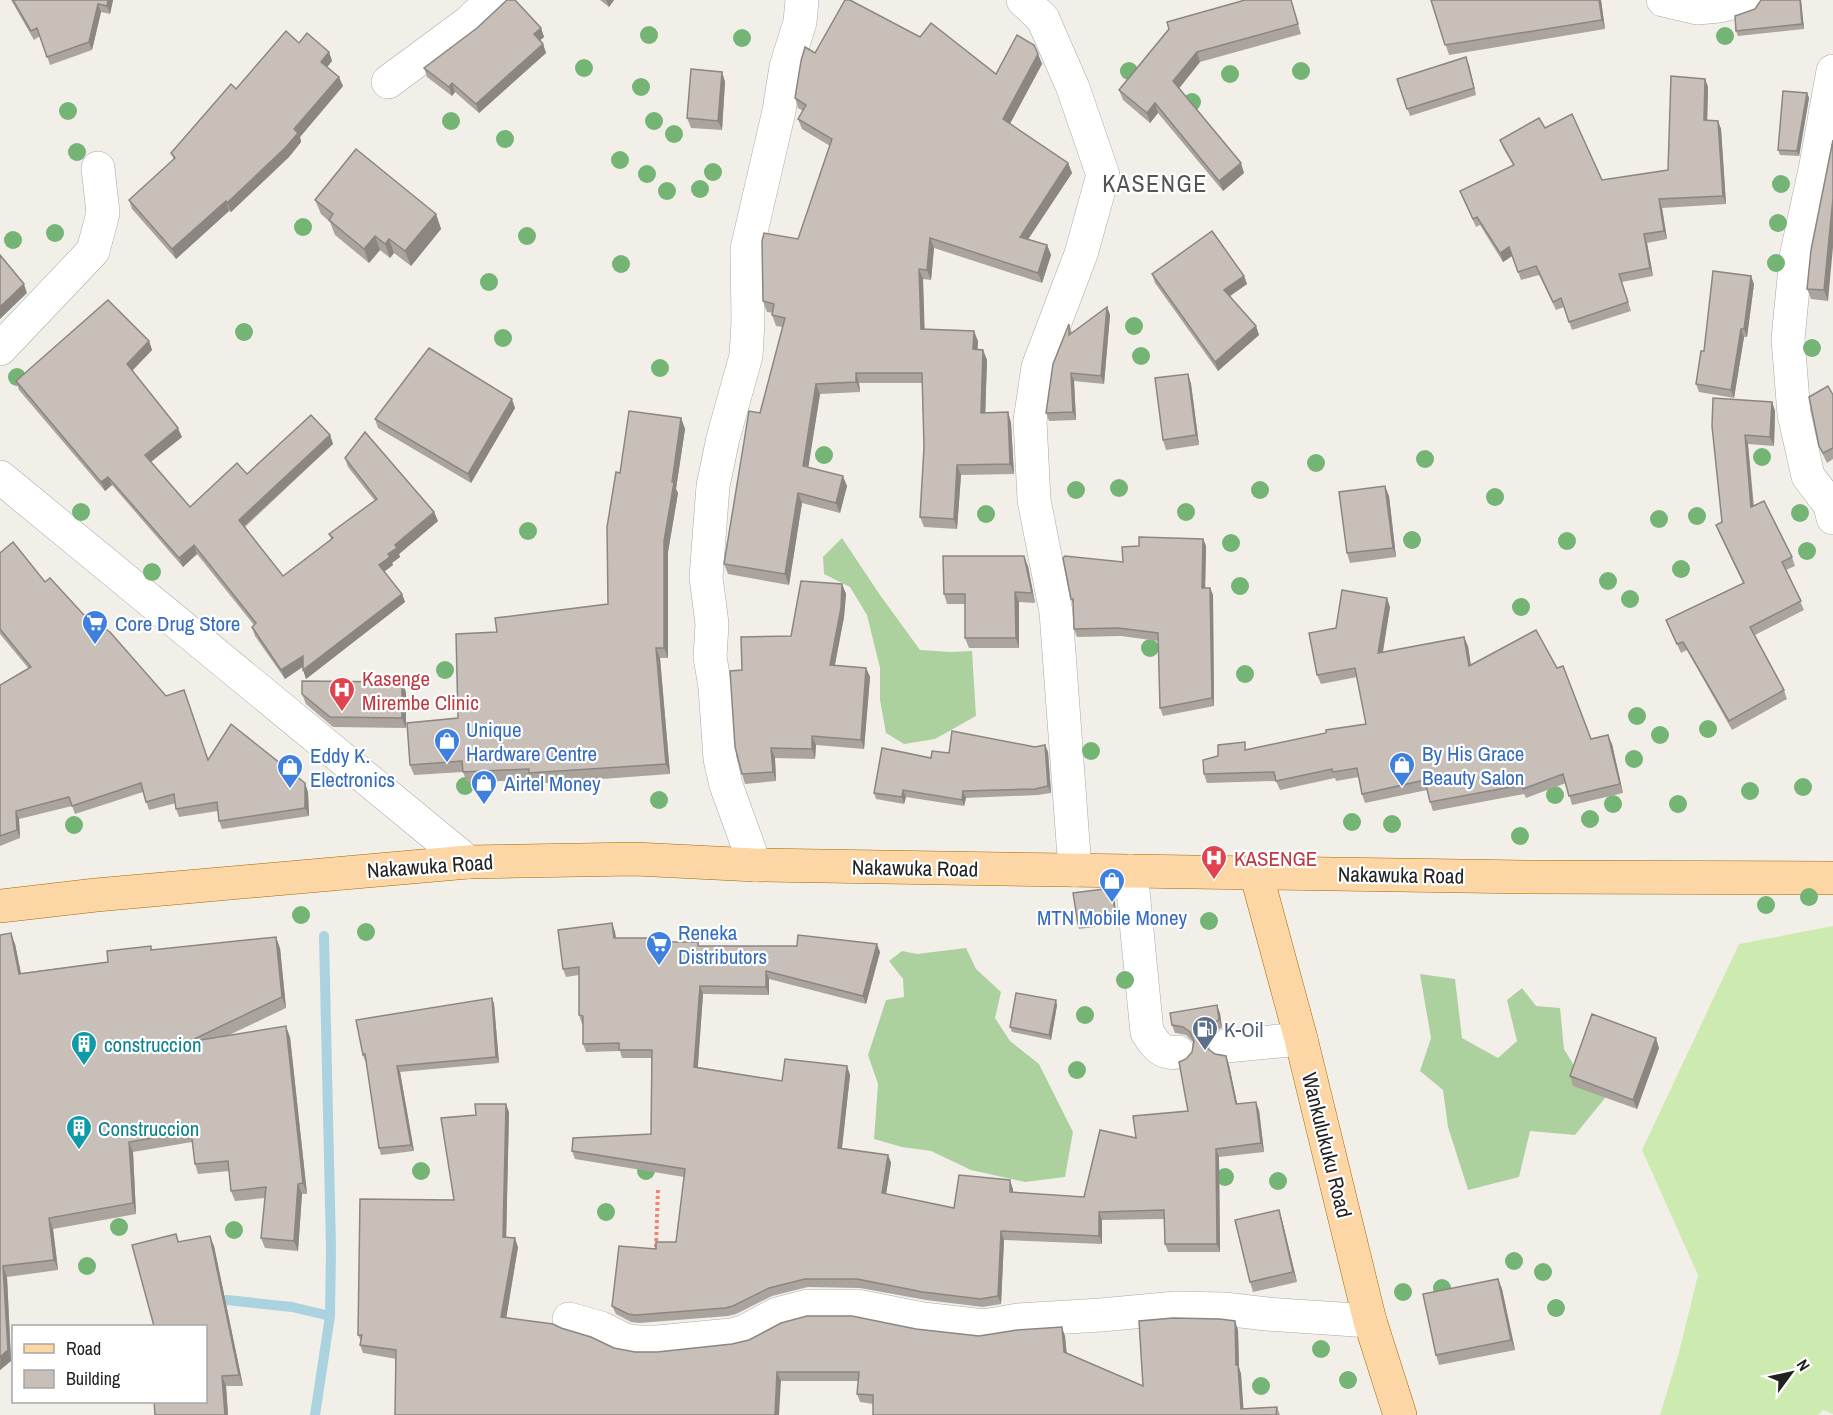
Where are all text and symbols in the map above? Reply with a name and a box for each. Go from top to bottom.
district label: KASENGE [1102,167,1208,199]
supermarket icon: Core Drug Store [80,608,110,646]
place label: Core Drug Store [115,609,240,638]
place label: Kasenge Mirembe Clinic [362,664,479,717]
hospital icon: Kasenge Mirembe Clinic [327,675,357,713]
place label: Unique Hardware Centre [466,715,597,768]
shop icon: Unique Hardware Centre [432,726,462,764]
place label: By His Grace Beauty Salon [1422,739,1524,792]
place label: Eddy K. Electronics [310,741,395,794]
shop icon: By His Grace Beauty Salon [1387,750,1417,788]
shop icon: Eddy K. Electronics [275,752,305,790]
shop icon: Airtel Money [469,768,499,806]
place label: Airtel Money [503,769,601,798]
hospital icon: KASENGE [1199,843,1229,881]
place label: KASENGE [1234,844,1317,873]
street label: Nakawuka Road [366,847,494,885]
street label: Nakawuka Road [852,852,978,884]
street label: Nakawuka Road [1338,859,1464,891]
shop icon: MTN Mobile Money [1097,866,1127,904]
place label: MTN Mobile Money [1037,903,1188,932]
place label: Reneka Distributors [678,918,767,971]
supermarket icon: Reneka Distributors [644,929,674,967]
fuel station icon: K-Oil [1190,1014,1220,1052]
place label: K-Oil [1224,1015,1263,1044]
building icon: construccion [69,1029,99,1067]
place label: construccion [104,1030,202,1059]
street label: Wankulukuku Road [1295,1069,1359,1221]
building icon: Construccion [64,1113,94,1151]
place label: Construccion [98,1114,199,1143]
legend [12,1325,207,1403]
text: Road [66,1336,101,1361]
north arrow [1761,1343,1821,1403]
text: N [1792,1355,1815,1375]
text: Building [66,1366,121,1391]

